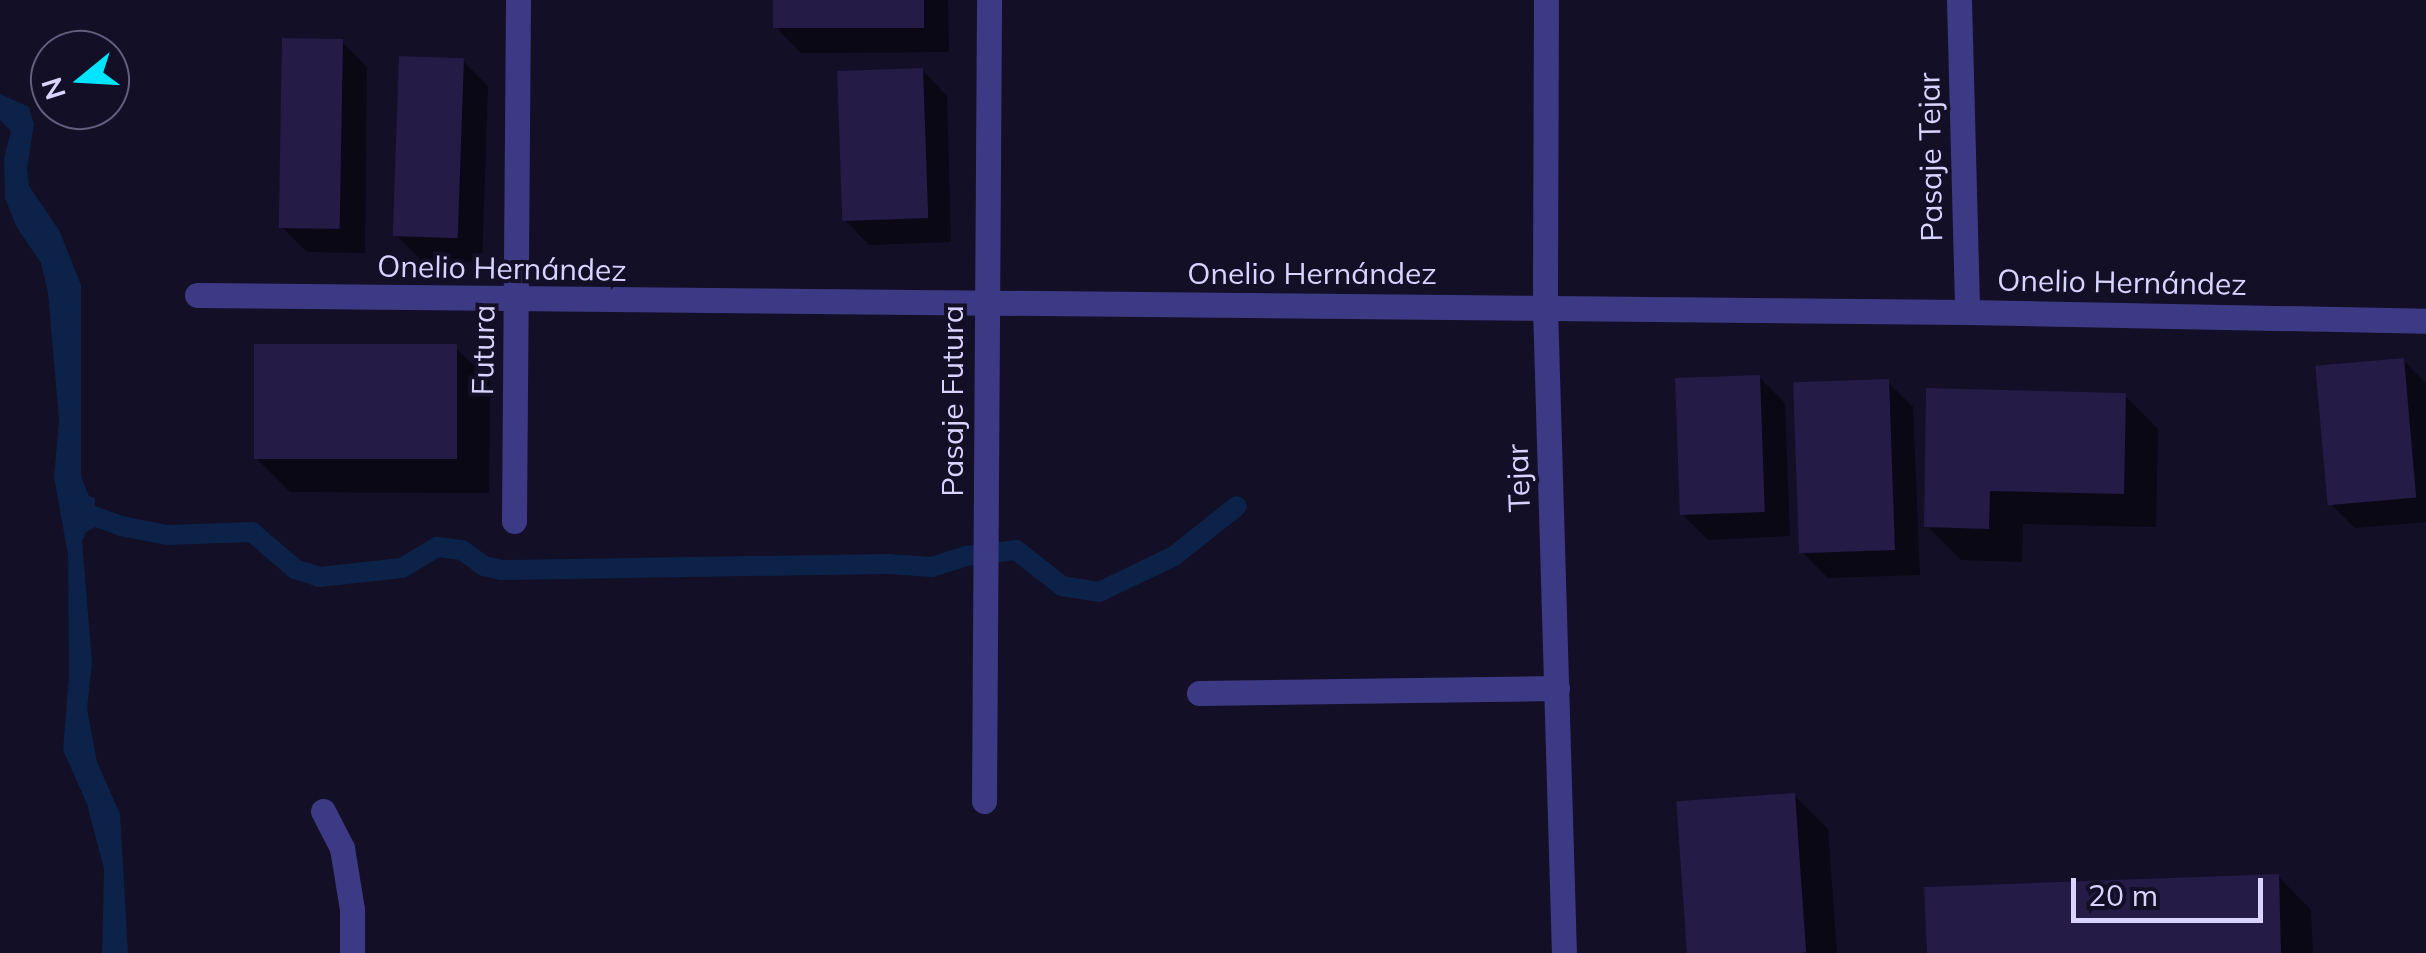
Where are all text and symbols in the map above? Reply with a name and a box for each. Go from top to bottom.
north arrow [30,30,130,130]
street label: Pasaje Tejar [1911,72,1949,242]
text: N [33,73,73,104]
street label: Onelio Hernández [377,248,627,288]
street label: Onelio Hernández [1187,255,1437,291]
street label: Onelio Hernández [1997,262,2247,302]
street label: Futura [464,305,502,395]
street label: Pasaje Futura [934,305,970,497]
street label: Tejar [1499,443,1537,513]
scale bar [2076,858,2268,920]
text: 20 m [2088,876,2158,914]

